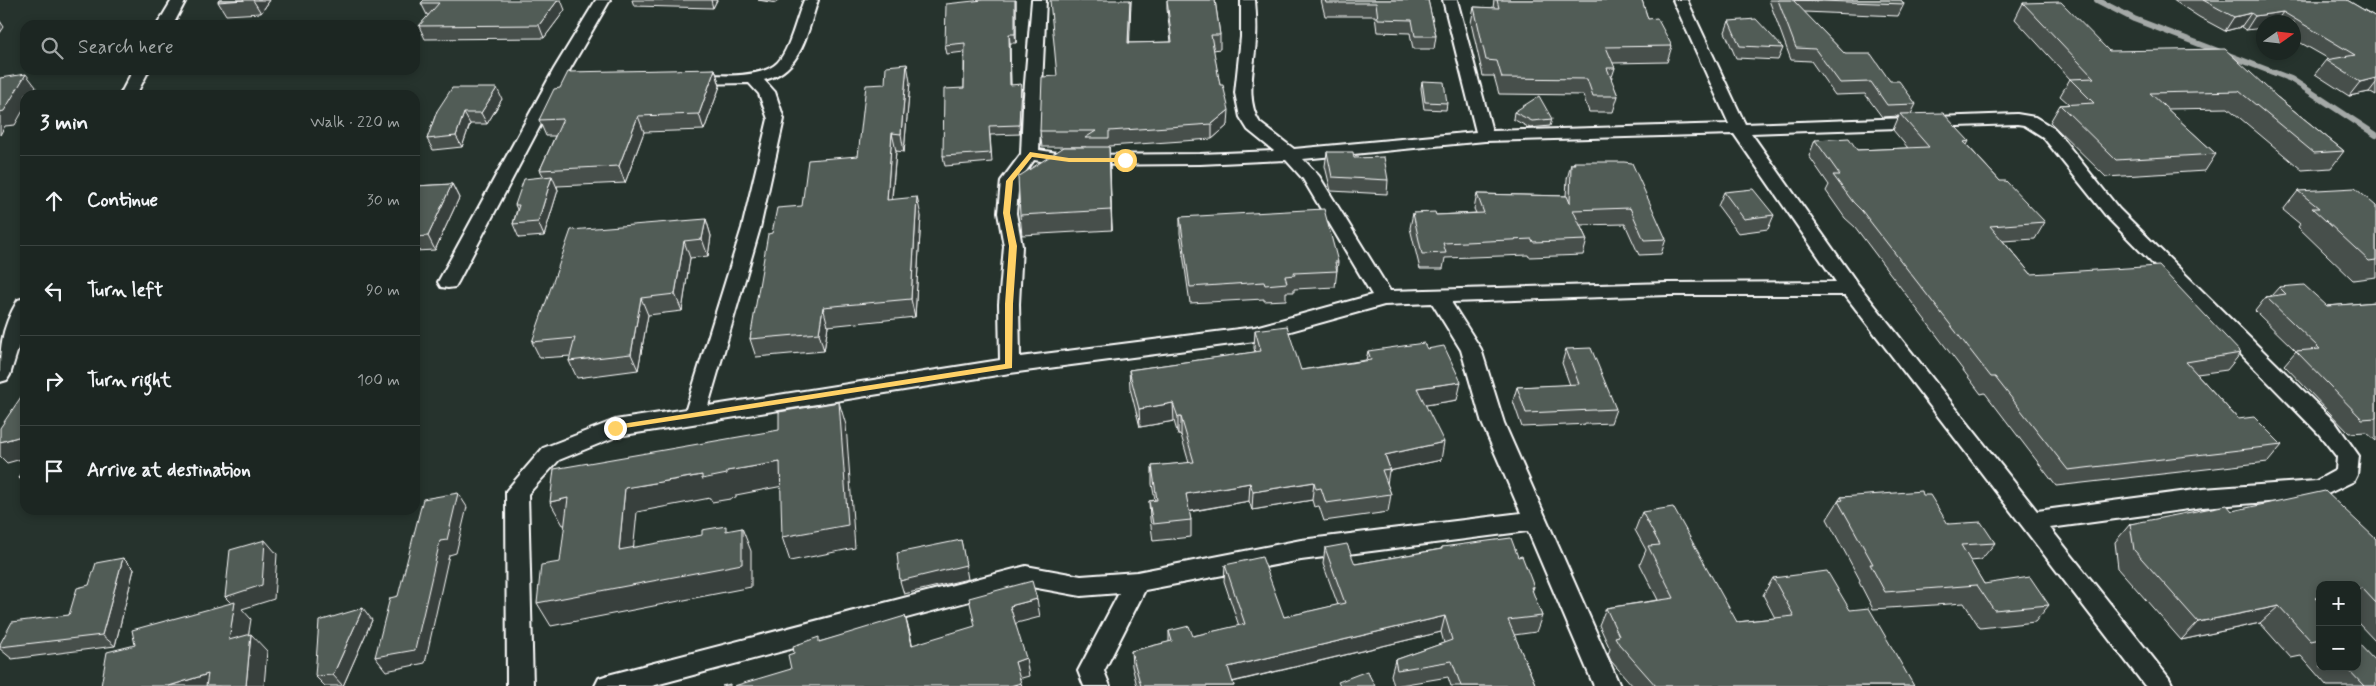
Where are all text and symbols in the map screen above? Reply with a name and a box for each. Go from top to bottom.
north arrow [2256,15,2301,60]
search box [20,20,420,75]
icon: search [38,34,66,62]
text: Search here [78,35,174,60]
text: 3 min [40,109,88,137]
text: Walk · 220 m [310,112,400,133]
route start [1114,149,1137,172]
icon: ahead [40,187,68,215]
text: Continue [87,188,158,213]
text: 30 m [367,190,400,211]
icon: left [40,277,68,305]
text: Turn left [87,278,163,303]
text: 90 m [366,280,400,301]
icon: right [40,367,68,395]
text: Turn right [87,368,171,393]
text: 100 m [357,370,400,391]
route end [604,417,627,440]
icon: arrive [40,457,68,485]
text: Arrive at destination [87,458,251,483]
map controls [2316,581,2361,671]
button: + [2316,581,2361,626]
button: − [2316,626,2361,671]

